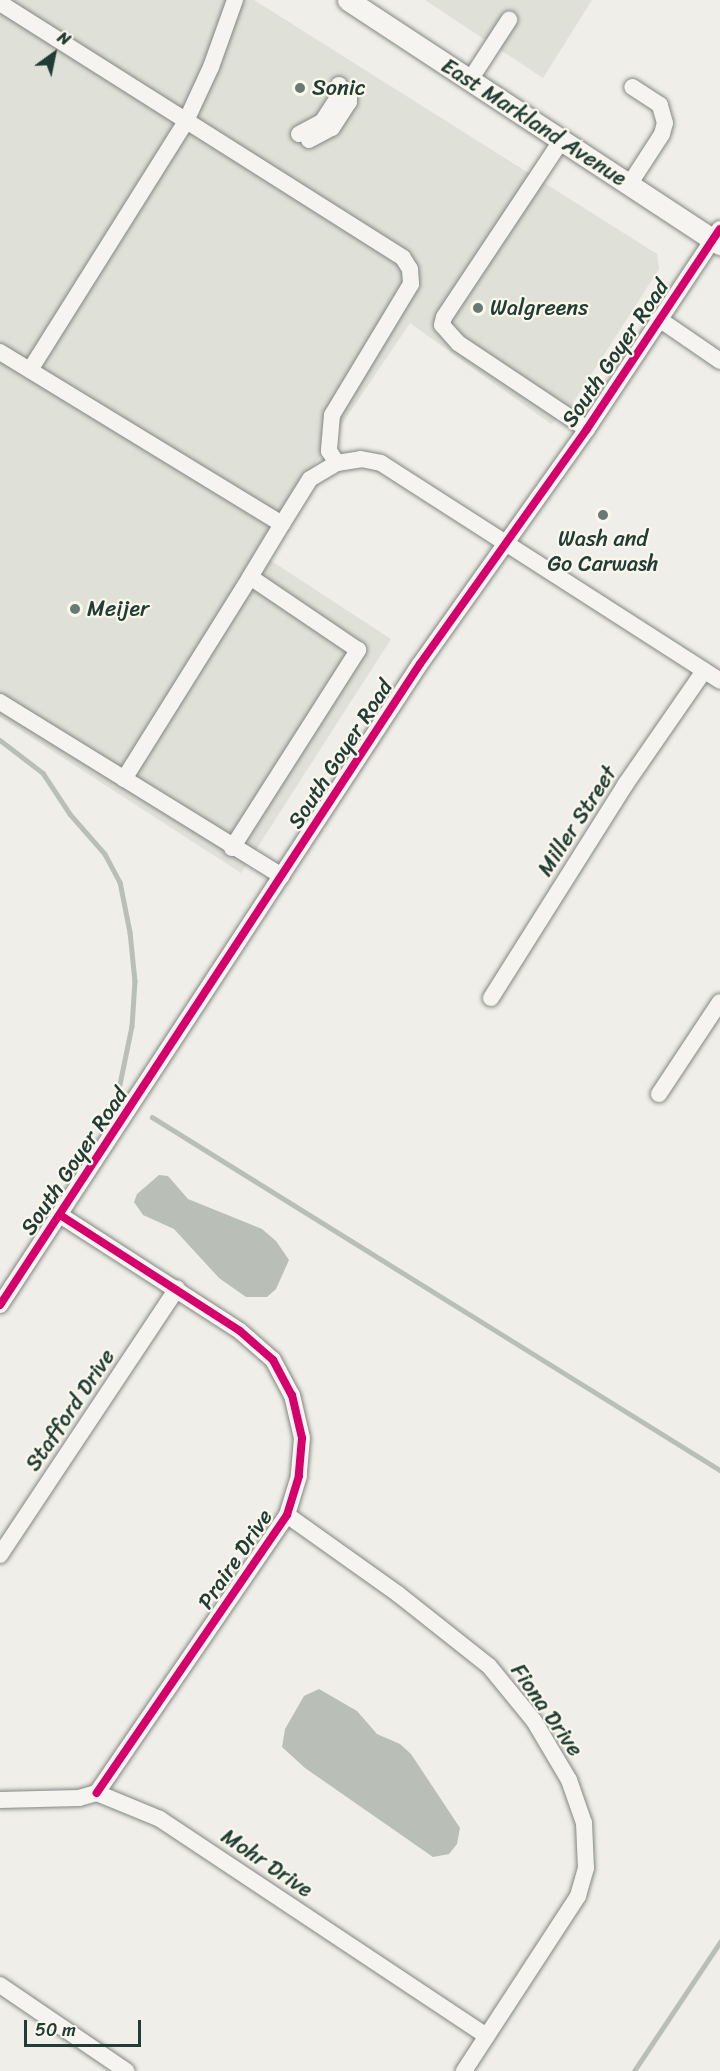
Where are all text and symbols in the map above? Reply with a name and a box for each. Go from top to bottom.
text: N [52,23,77,54]
north arrow [24,24,84,84]
street label: East Markland Avenue [437,52,631,192]
place label: Sonic [312,75,366,101]
marker: Sonic [293,81,307,95]
street label: South Goyer Road [556,274,674,432]
place label: Walgreens [490,295,588,321]
marker: Walgreens [471,301,485,315]
marker: Wash and Go Carwash [596,508,610,522]
place label: Wash and Go Carwash [547,525,659,576]
place label: Meijer [87,596,149,622]
marker: Meijer [68,602,82,616]
street label: South Goyer Road [282,674,398,834]
street label: Miller Street [531,761,623,881]
street label: South Goyer Road [15,1082,133,1240]
street label: Stafford Drive [20,1344,120,1476]
street label: Praire Drive [192,1504,278,1614]
street label: Fiona Drive [505,1658,589,1762]
street label: Mohr Drive [216,1823,318,1903]
scale bar [27,2008,144,2046]
text: 50 m [35,2014,76,2046]

